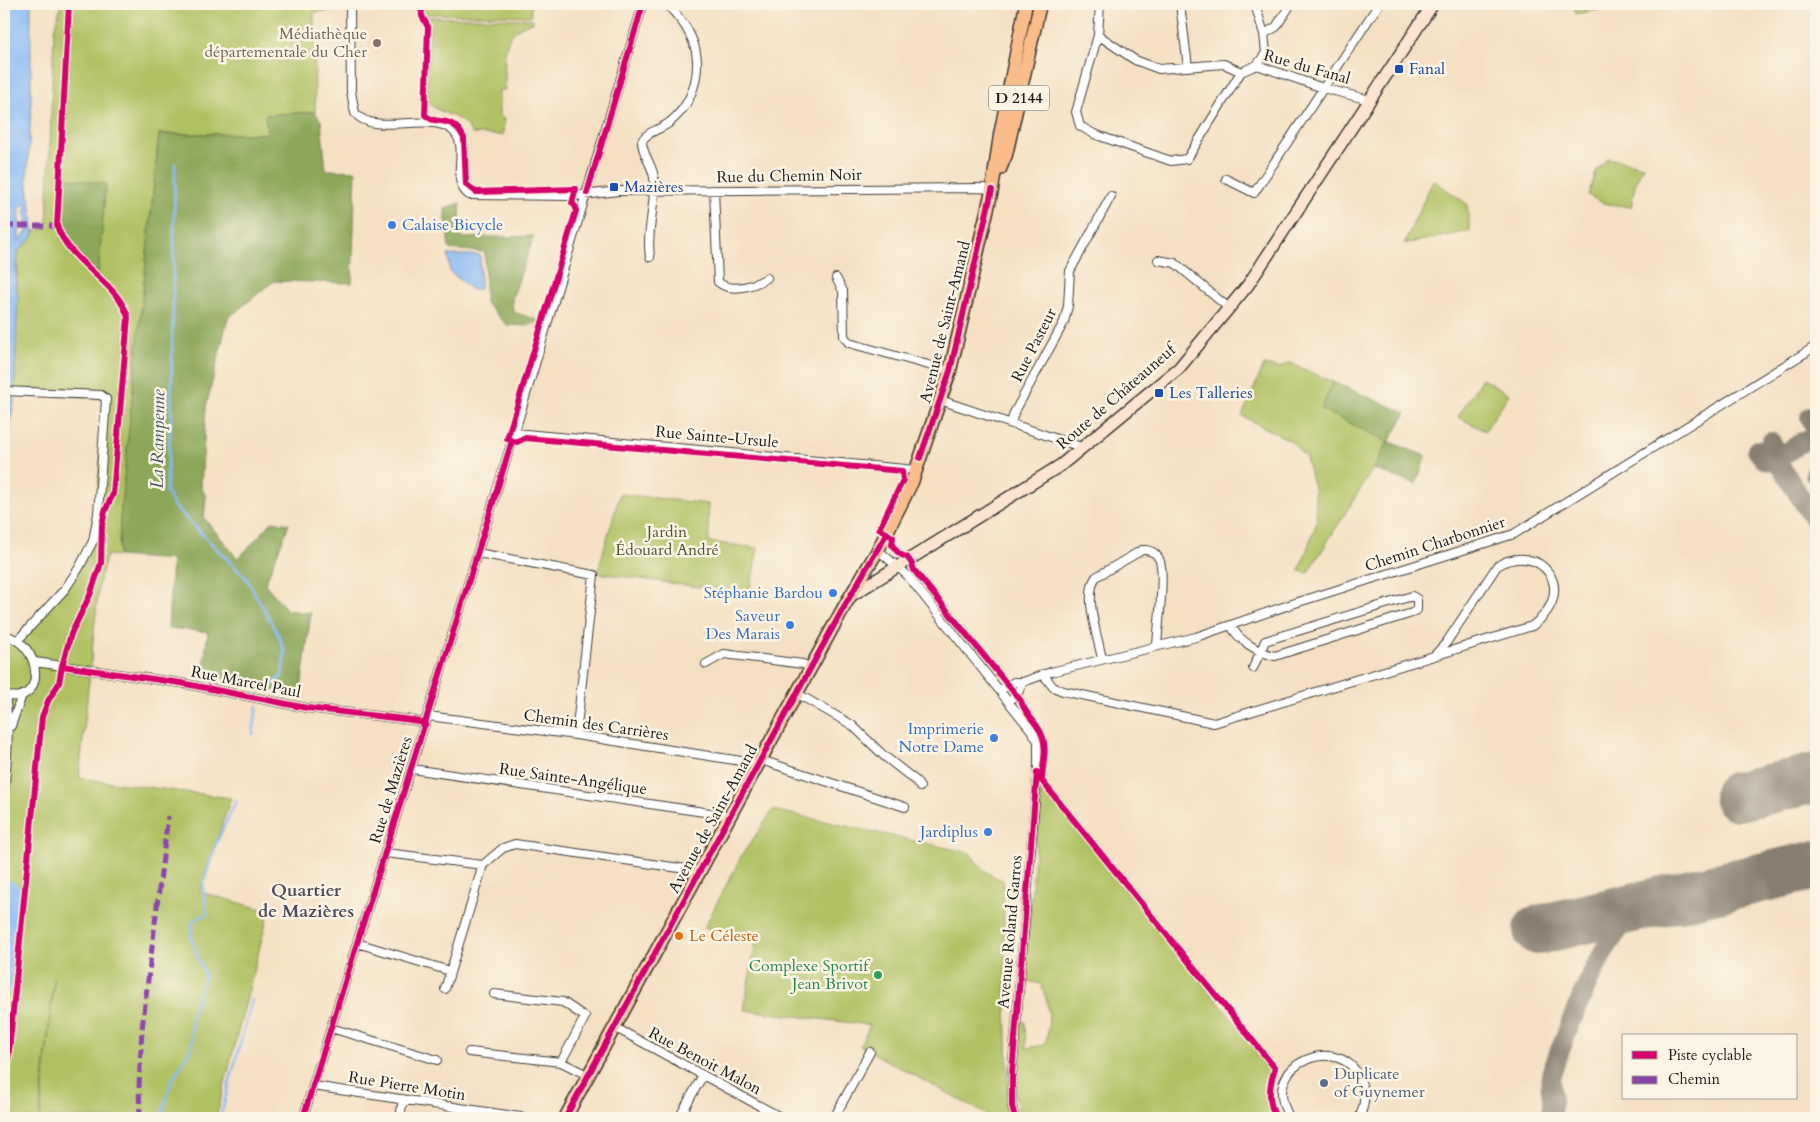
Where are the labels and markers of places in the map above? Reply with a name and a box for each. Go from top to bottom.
place label: Médiathèque départementale du Cher [204,23,367,63]
marker: Médiathèque départementale du Cher [371,37,383,49]
place label: Fanal [1409,58,1445,80]
marker: Fanal [1393,63,1405,75]
place label: Mazières [624,176,683,198]
marker: Mazières [608,181,620,193]
place label: Calaise Bicycle [402,214,503,236]
marker: Calaise Bicycle [386,219,398,231]
place label: Les Talleries [1169,382,1253,404]
marker: Les Talleries [1153,387,1165,399]
place label: Stéphanie Bardou [704,582,823,604]
marker: Stéphanie Bardou [827,587,839,599]
place label: Saveur Des Marais [706,605,780,645]
marker: Saveur Des Marais [784,619,796,631]
place label: Imprimerie Notre Dame [899,718,984,758]
marker: Imprimerie Notre Dame [988,732,1000,744]
place label: Jardiplus [918,821,978,843]
marker: Jardiplus [982,826,994,838]
place label: Le Céleste [689,925,759,947]
marker: Le Céleste [673,930,685,942]
place label: Complexe Sportif Jean Brivot [749,955,871,995]
marker: Complexe Sportif Jean Brivot [872,969,884,981]
place label: Duplicate of Guynemer [1334,1063,1425,1103]
marker: Duplicate of Guynemer [1318,1077,1330,1089]

